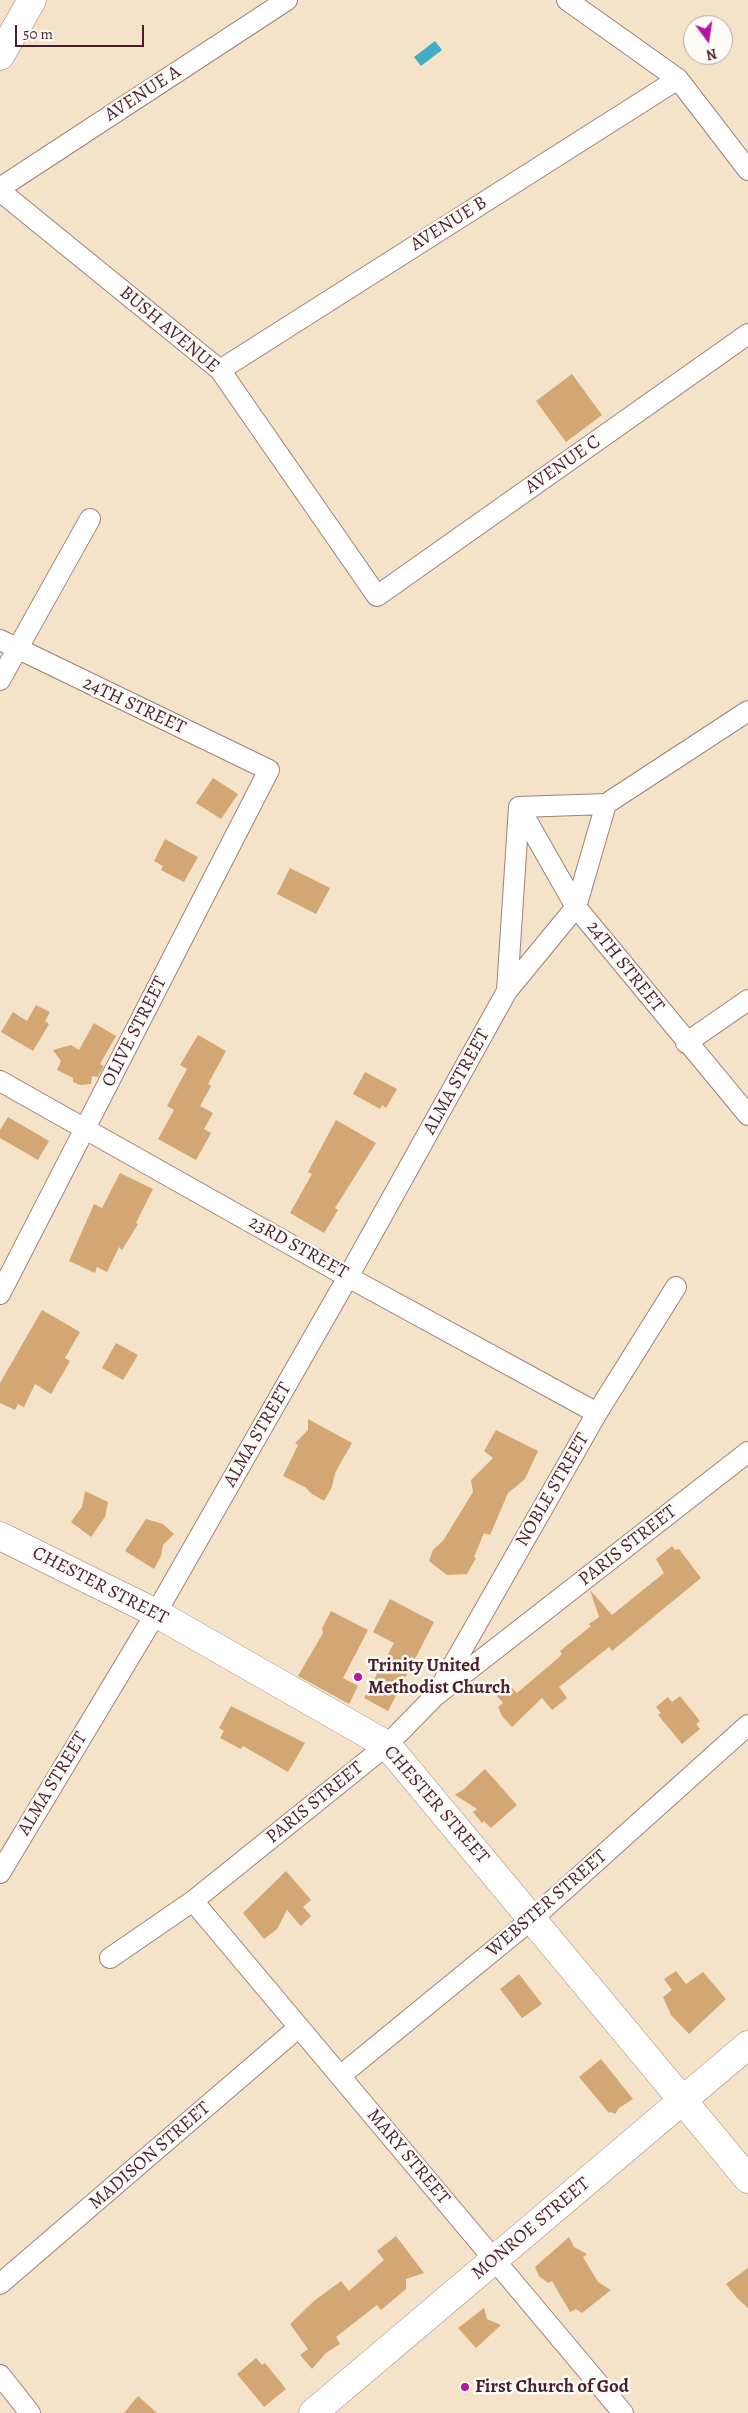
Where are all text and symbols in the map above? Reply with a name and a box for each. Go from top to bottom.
scale bar [18,15,146,47]
north arrow [683,15,733,65]
text: 50 m [23,24,53,44]
text: N [704,44,719,65]
street label: AVENUE A [101,61,185,127]
street label: AVENUE B [406,192,492,256]
street label: BUSH AVENUE [114,282,224,378]
street label: AVENUE C [521,431,605,499]
street label: 24TH STREET [79,672,189,740]
street label: 24TH STREET [581,917,669,1017]
street label: OLIVE STREET [97,973,173,1091]
street label: ALMA STREET [419,1025,495,1139]
street label: 23RD STREET [244,1211,352,1285]
street label: ALMA STREET [219,1379,297,1491]
street label: NOBLE STREET [511,1429,595,1551]
street label: PARIS STREET [574,1501,682,1591]
street label: CHESTER STREET [28,1542,172,1630]
place label: Trinity United Methodist Church [368,1655,511,1699]
marker: Trinity United Methodist Church [352,1671,364,1683]
street label: ALMA STREET [13,1728,93,1840]
street label: CHESTER STREET [378,1741,494,1869]
street label: PARIS STREET [262,1757,368,1849]
street label: WEBSTER STREET [482,1845,612,1963]
street label: MADISON STREET [85,2097,215,2215]
street label: MARY STREET [361,2105,455,2209]
street label: MONROE STREET [467,2173,595,2285]
place label: First Church of God [475,2376,629,2398]
marker: First Church of God [459,2381,471,2393]

